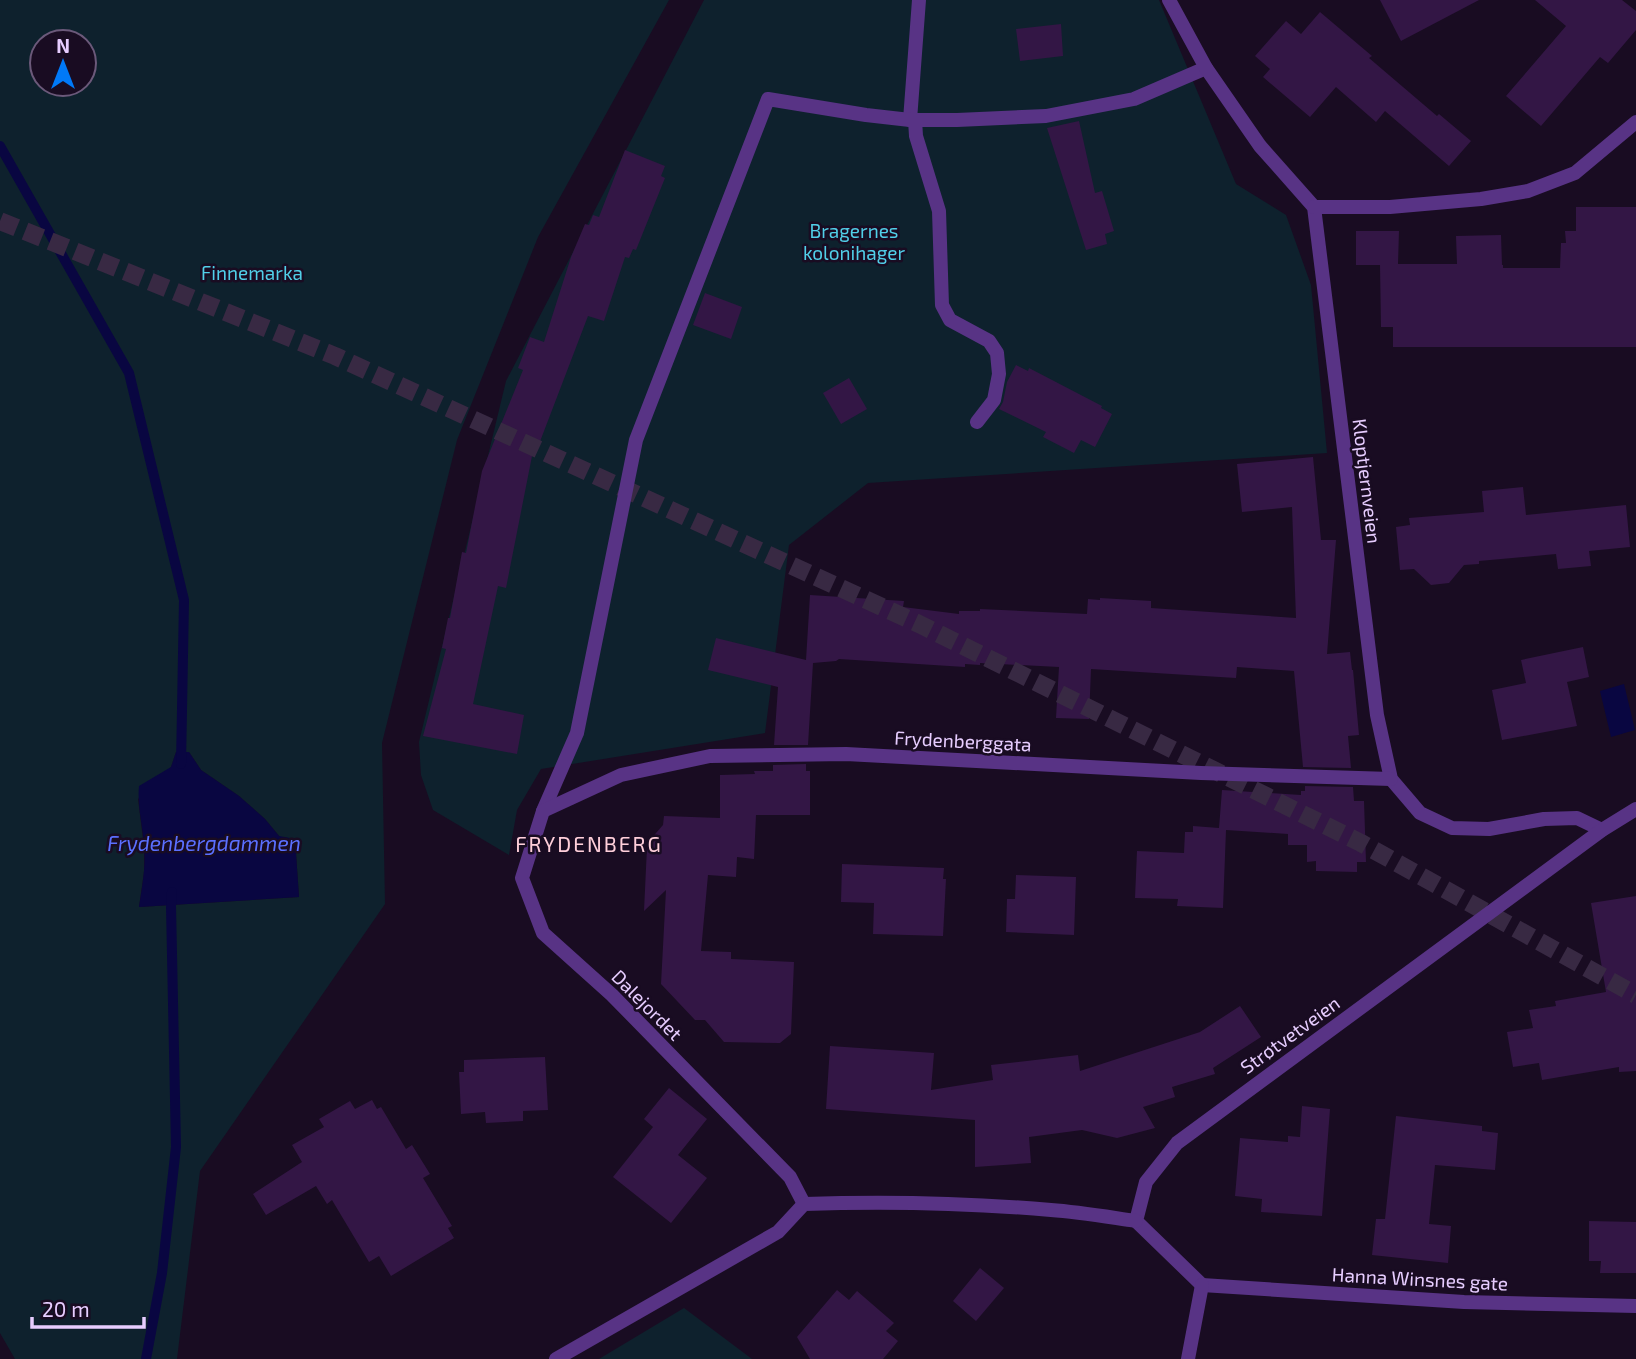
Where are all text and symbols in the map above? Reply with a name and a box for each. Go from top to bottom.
north arrow [28,28,98,98]
text: N [56,34,70,57]
park label: Bragernes kolonihager [803,219,905,264]
park label: Finnemarka [201,261,303,284]
street label: Kloptjernveien [1348,417,1387,545]
street label: Frydenberggata [894,725,1032,756]
water label: Frydenbergdammen [107,830,301,856]
district label: FRYDENBERG [515,831,663,856]
street label: Dalejordet [607,965,687,1045]
street label: Strøtvetveien [1236,991,1344,1078]
street label: Hanna Winsnes gate [1331,1262,1509,1295]
scale bar [32,1286,144,1330]
text: 20 m [42,1296,90,1321]

